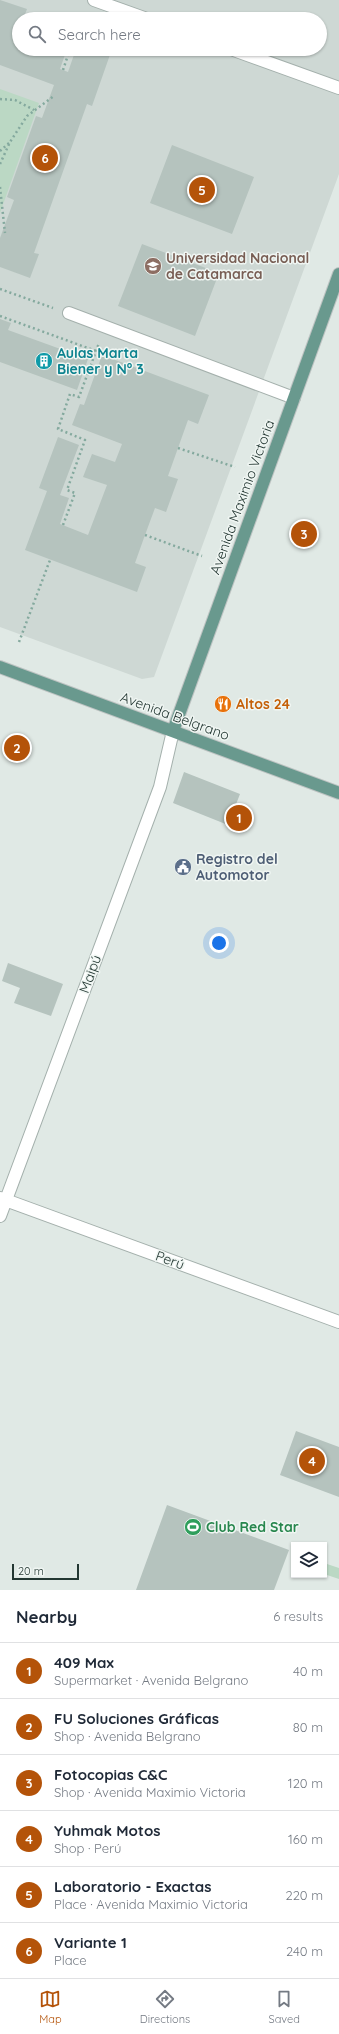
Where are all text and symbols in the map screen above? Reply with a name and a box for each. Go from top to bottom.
search box [12,12,327,56]
icon: search [26,23,48,45]
text: Search here [58,25,141,44]
pin: 6 [32,143,58,173]
pin: 5 [189,175,215,205]
place label: Universidad Nacional de Catamarca [166,249,309,283]
school or university icon: Universidad Nacional de Catamarca [143,256,163,276]
place label: Aulas Marta Biener y N° 3 [57,344,144,378]
building icon: Aulas Marta Biener y N° 3 [34,351,54,371]
street label: Avenida Maximio Victoria [206,417,278,577]
pin: 3 [291,519,317,549]
street label: Avenida Belgrano [118,688,232,744]
restaurant icon: Altos 24 [213,694,233,714]
place label: Altos 24 [236,695,290,713]
pin: 2 [4,733,30,763]
pin: 1 [226,803,252,833]
place label: Registro del Automotor [196,850,278,884]
public building icon: Registro del Automotor [173,857,193,877]
your location [209,933,229,953]
street label: Maipú [75,952,105,996]
street label: Perú [153,1247,187,1273]
pin: 4 [299,1446,325,1476]
sports icon: Club Red Star [183,1517,203,1537]
place label: Club Red Star [206,1518,299,1536]
map controls [291,1542,327,1578]
button: layers [291,1542,327,1578]
scale bar [12,1562,79,1581]
text: 20 m [18,1564,44,1578]
text: Nearby [16,1606,77,1627]
text: 6 results [273,1608,323,1624]
text: 409 Max [54,1653,114,1672]
text: 1 [26,1663,32,1679]
text: 40 m [293,1663,323,1679]
text: Supermarket · Avenida Belgrano [54,1672,248,1688]
text: FU Soluciones Gráficas [54,1709,219,1728]
text: 2 [25,1719,33,1735]
text: 80 m [293,1719,323,1735]
text: Shop · Avenida Belgrano [54,1728,201,1744]
text: Fotocopias C&C [54,1765,167,1784]
text: 3 [26,1775,32,1791]
text: 120 m [288,1775,323,1791]
text: Shop · Avenida Maximio Victoria [54,1784,246,1800]
text: Yuhmak Motos [54,1821,161,1840]
text: 4 [25,1831,33,1847]
text: 160 m [288,1831,323,1847]
text: Shop · Perú [54,1840,121,1856]
text: Laboratorio - Exactas [54,1877,211,1896]
text: 5 [25,1887,33,1903]
text: 220 m [285,1887,323,1903]
text: Place · Avenida Maximio Victoria [54,1896,248,1912]
text: Variante 1 [54,1933,127,1952]
text: 6 [25,1943,33,1959]
text: 240 m [286,1943,323,1959]
text: Place [54,1952,87,1968]
tab: Map [39,1988,62,2026]
tab: Directions [140,1988,190,2026]
tab: Saved [268,1988,300,2026]

